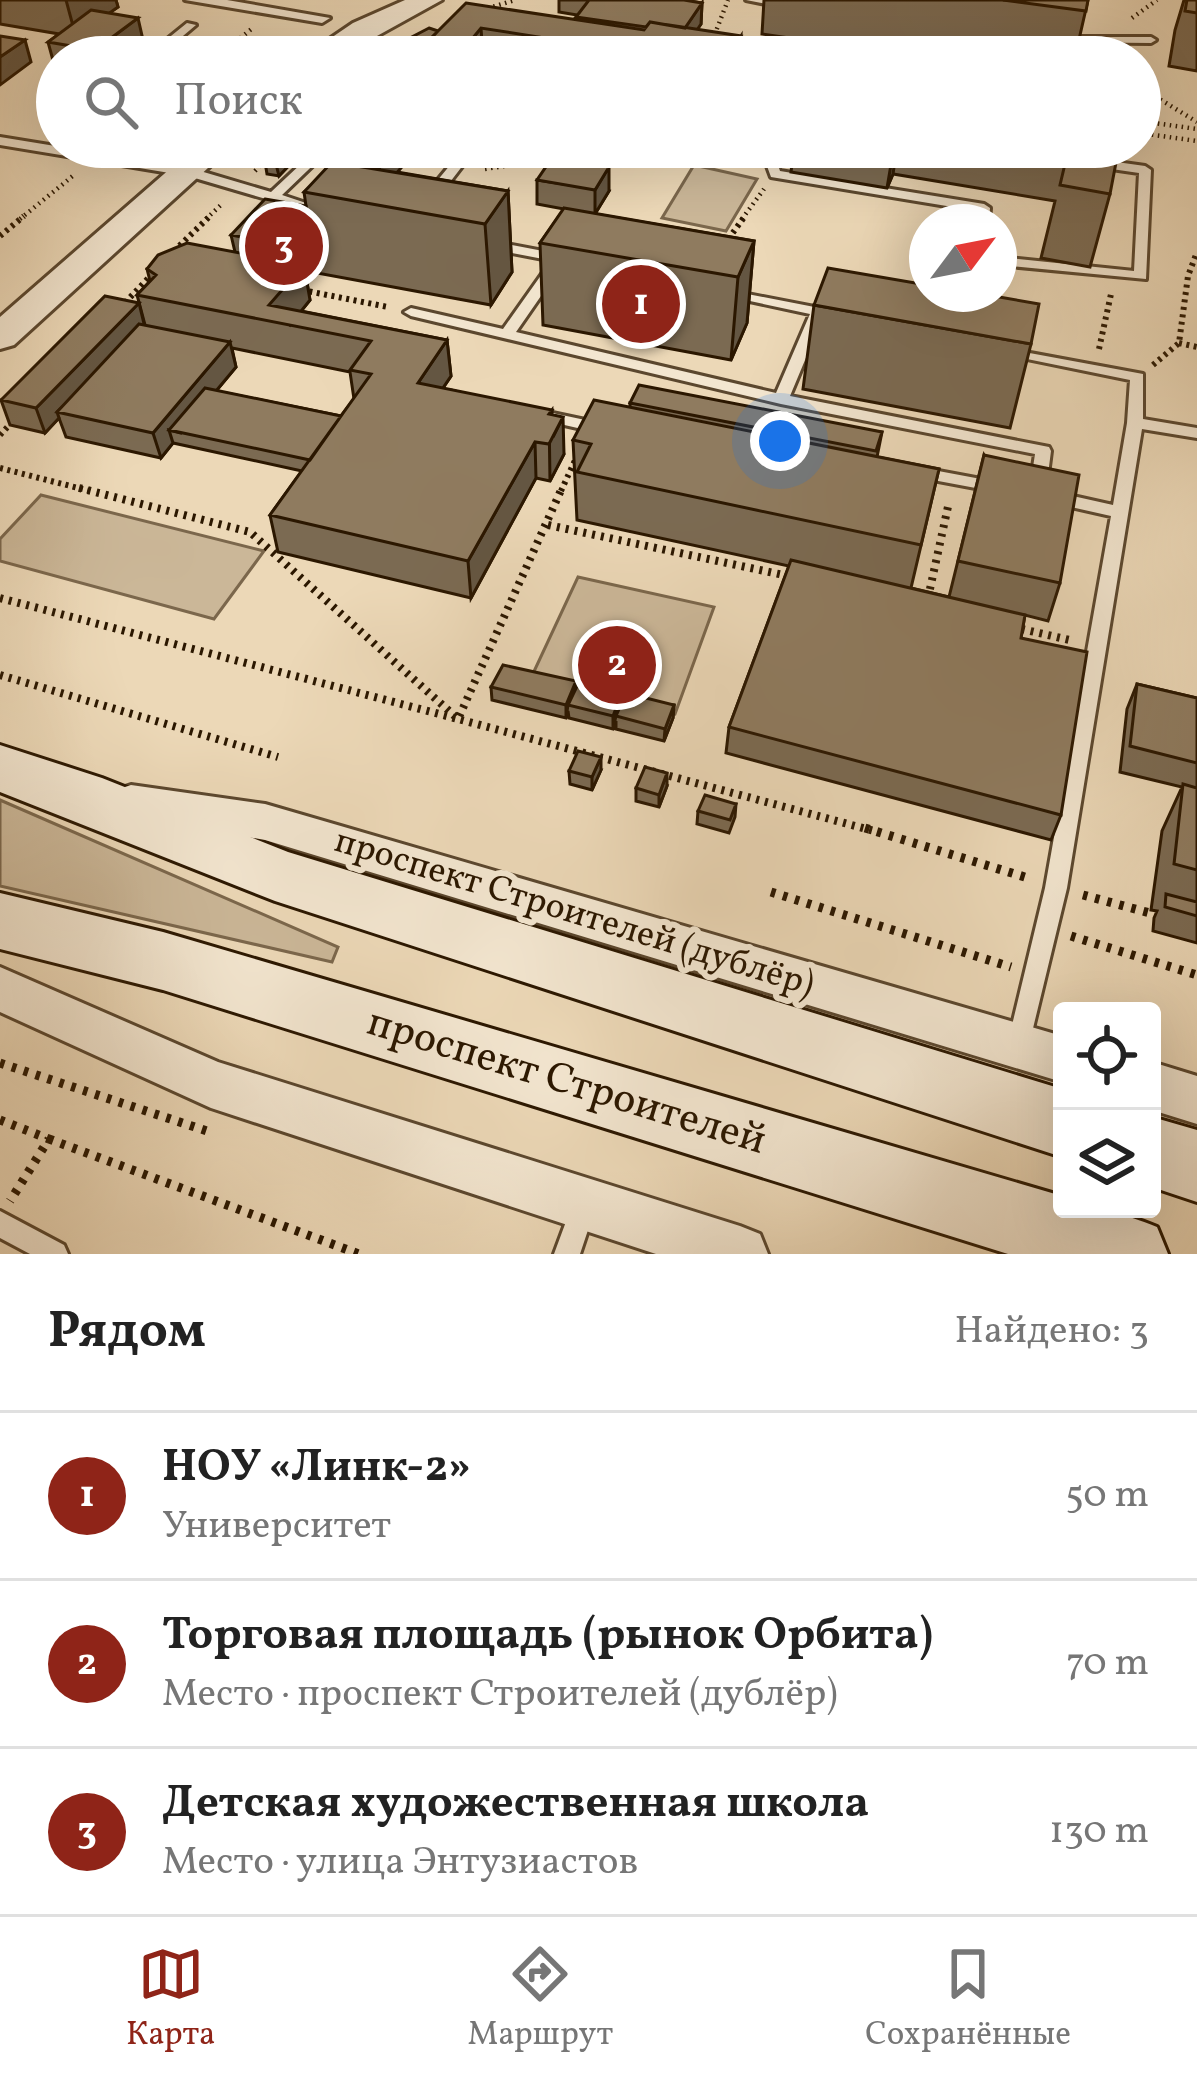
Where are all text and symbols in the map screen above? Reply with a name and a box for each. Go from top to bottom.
search box [36,36,1161,168]
icon: search [78,69,144,135]
text: Поиск [174,71,303,134]
pin: 3 [245,201,323,291]
north arrow [909,204,1017,312]
pin: 1 [602,259,680,349]
your location [750,411,810,471]
pin: 2 [578,620,656,710]
street label: проспект Строителей (дублёр) [328,817,820,1011]
street label: проспект Строителей [359,994,773,1172]
map controls [1053,1002,1161,1218]
button: locate [1053,1002,1161,1110]
button: layers [1053,1110,1161,1218]
text: Рядом [48,1297,206,1368]
text: Найдено: 3 [954,1305,1149,1359]
text: НОУ «Линк-2» [162,1437,471,1500]
text: 1 [79,1469,95,1523]
text: 50 m [1065,1469,1149,1523]
text: Университет [162,1500,391,1554]
text: Торговая площадь (рынок Орбита) [162,1605,933,1668]
text: 2 [77,1637,97,1691]
text: 70 m [1066,1637,1149,1691]
text: Место · проспект Строителей (дублёр) [162,1668,838,1722]
text: Детская художественная школа [162,1773,869,1836]
text: 3 [77,1805,97,1859]
text: 130 m [1049,1805,1149,1859]
text: Место · улица Энтузиастов [162,1836,638,1890]
tab: Карта [126,1941,216,2059]
tab: Маршрут [468,1941,613,2059]
tab: Сохранённые [865,1941,1071,2059]

